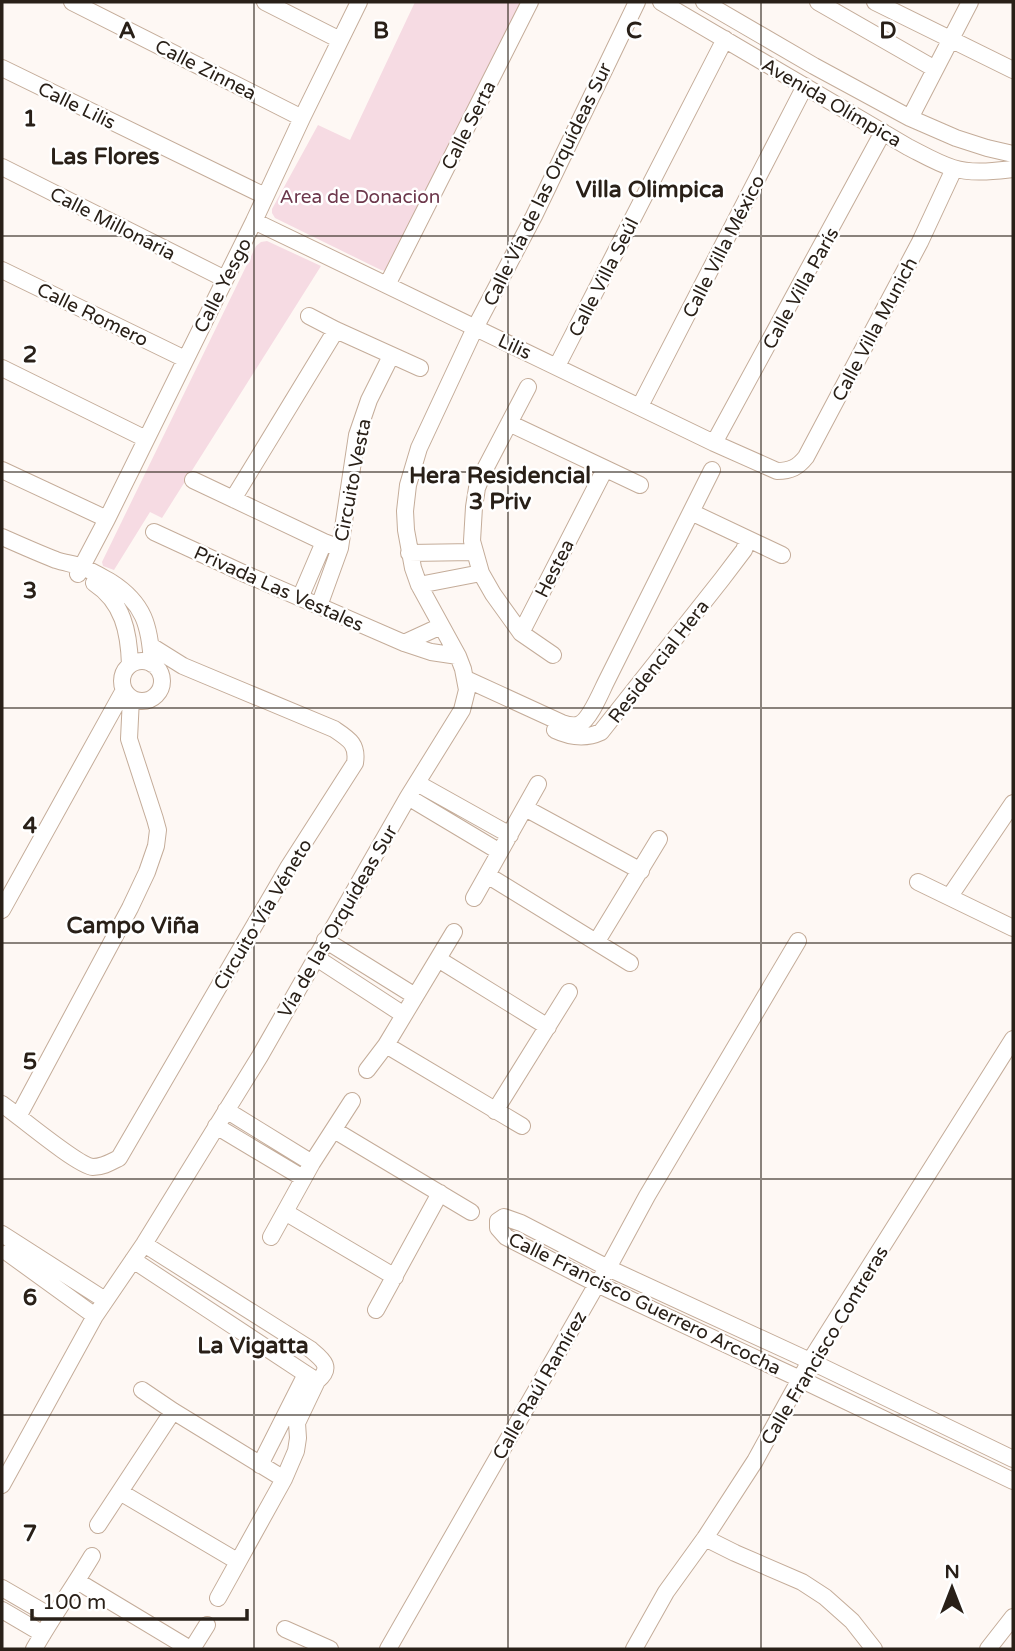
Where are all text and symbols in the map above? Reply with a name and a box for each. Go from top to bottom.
text: A [118,17,136,45]
text: B [373,17,389,45]
text: C [626,17,642,45]
text: D [879,17,897,45]
street label: Calle Zinnea [151,35,260,105]
street label: Avenida Olímpica [758,54,905,152]
street label: Calle Vía de las Orquídeas Sur [479,59,617,310]
street label: Calle Serta [437,77,501,174]
street label: Calle Lilis [34,78,119,134]
text: 1 [23,105,37,133]
district label: Las Flores [50,143,160,171]
street label: Calle Villa México [678,171,769,321]
district label: Villa Olimpica [576,176,724,204]
street label: Calle Millonaria [46,183,179,265]
park label: Area de Donacion [280,186,440,208]
street label: Calle Villa Seúl [564,214,643,341]
street label: Calle Villa París [758,224,843,353]
street label: Calle Yesgo [190,234,256,336]
street label: Calle Villa Munich [828,254,922,405]
street label: Calle Romero [33,279,152,351]
street label: Lilis [494,330,535,364]
text: 2 [23,341,37,369]
street label: Circuito Vesta [330,417,376,544]
district label: Hera Residencial 3 Priv [409,462,591,516]
street label: Hestea [531,536,579,601]
street label: Privada Las Vestales [191,542,367,636]
text: 3 [23,577,37,605]
street label: Residencial Hera [604,596,714,728]
text: 4 [23,812,38,840]
street label: Vía de las Orquídeas Sur [274,821,402,1022]
street label: Circuito Vía Véneto [209,835,317,994]
district label: Campo Viña [67,912,199,940]
text: 5 [23,1048,37,1076]
street label: Calle Francisco Guerrero Arcocha [505,1228,784,1380]
street label: Calle Francisco Contreras [757,1242,893,1449]
text: 6 [23,1284,37,1312]
street label: Calle Raúl Ramírez [488,1307,591,1464]
district label: La Vigatta [197,1332,309,1360]
text: 7 [23,1520,37,1548]
north arrow [917,1553,987,1623]
text: N [944,1561,960,1583]
scale bar [32,1578,247,1622]
text: 100 m [42,1590,106,1615]

